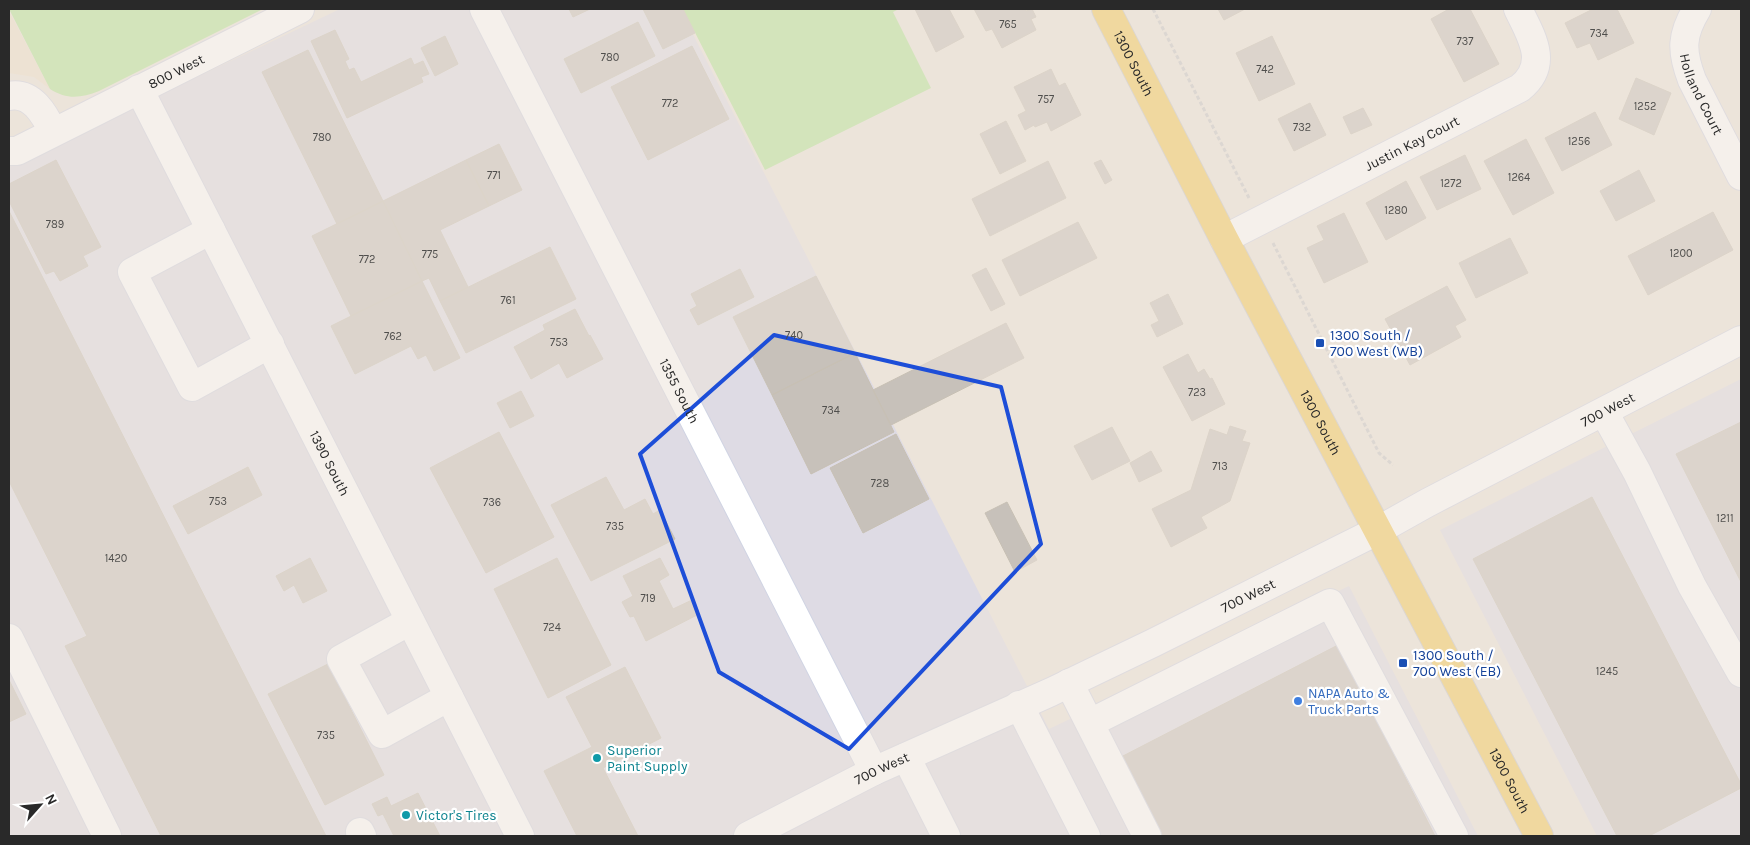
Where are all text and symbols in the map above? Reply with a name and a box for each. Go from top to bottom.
house number: 765 [999,18,1017,31]
house number: 734 [1590,27,1608,40]
street label: 1300 South [1110,28,1157,99]
house number: 737 [1457,35,1473,48]
street label: 800 West [145,50,207,93]
house number: 780 [601,51,619,64]
street label: Holland Court [1676,52,1726,138]
house number: 742 [1256,63,1274,76]
house number: 757 [1038,93,1054,106]
house number: 772 [662,97,678,110]
house number: 1252 [1634,100,1656,113]
street label: Justin Kay Court [1362,112,1462,175]
house number: 732 [1293,121,1311,134]
house number: 780 [313,131,331,144]
house number: 1256 [1568,135,1590,148]
house number: 771 [487,169,501,182]
house number: 1264 [1508,171,1530,184]
house number: 1272 [1440,177,1462,190]
house number: 1280 [1384,204,1408,217]
house number: 789 [46,218,64,231]
house number: 1200 [1669,247,1693,260]
house number: 775 [422,248,438,261]
house number: 772 [359,253,375,266]
house number: 761 [500,294,516,307]
place label: 1300 South / 700 West (WB) [1330,327,1423,360]
house number: 740 [785,329,803,342]
house number: 762 [384,330,402,343]
house number: 753 [550,336,568,349]
marker: 1300 South / 700 West (WB) [1314,337,1326,349]
street label: 1355 South [655,356,703,426]
house number: 723 [1188,386,1206,399]
street label: 1300 South [1296,387,1345,458]
street label: 700 West [1578,389,1638,431]
house number: 734 [822,404,840,417]
street label: 1390 South [306,428,353,499]
house number: 713 [1212,460,1228,473]
house number: 728 [871,477,889,490]
house number: 753 [209,495,227,508]
house number: 736 [483,496,501,509]
house number: 1211 [1716,512,1734,525]
house number: 735 [606,520,624,533]
house number: 1420 [105,552,127,565]
street label: 700 West [1218,575,1278,617]
house number: 719 [640,592,656,605]
house number: 724 [543,621,561,634]
place label: 1300 South / 700 West (EB) [1413,647,1501,680]
marker: 1300 South / 700 West (EB) [1397,657,1409,669]
house number: 1245 [1596,665,1618,678]
place label: NAPA Auto & Truck Parts [1308,685,1390,718]
marker: NAPA Auto & Truck Parts [1292,695,1304,707]
house number: 735 [317,729,335,742]
place label: Superior Paint Supply [607,742,688,775]
street label: 1300 South [1485,745,1534,816]
street label: 700 West [852,748,912,789]
marker: Superior Paint Supply [591,752,603,764]
north arrow [15,780,65,830]
text: N [41,791,61,808]
place label: Victor's Tires [416,807,497,824]
marker: Victor's Tires [400,809,412,821]

